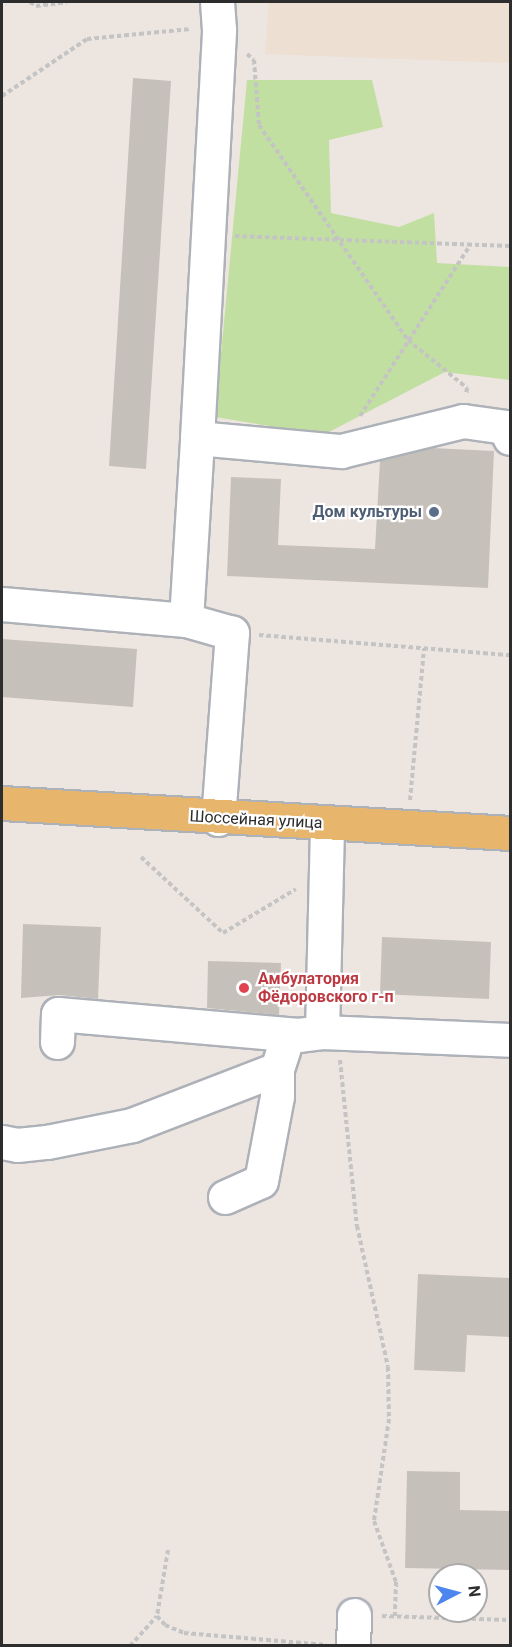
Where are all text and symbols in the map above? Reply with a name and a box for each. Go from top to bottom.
place label: Дом культуры [313,502,422,522]
marker: Дом культуры [427,505,441,519]
street label: Шоссейная улица [189,807,323,833]
place label: Амбулатория Фёдоровского г-п [258,969,394,1007]
marker: Амбулатория Фёдоровского г-п [235,979,253,997]
north arrow [428,1563,488,1623]
text: N [464,1585,484,1598]

